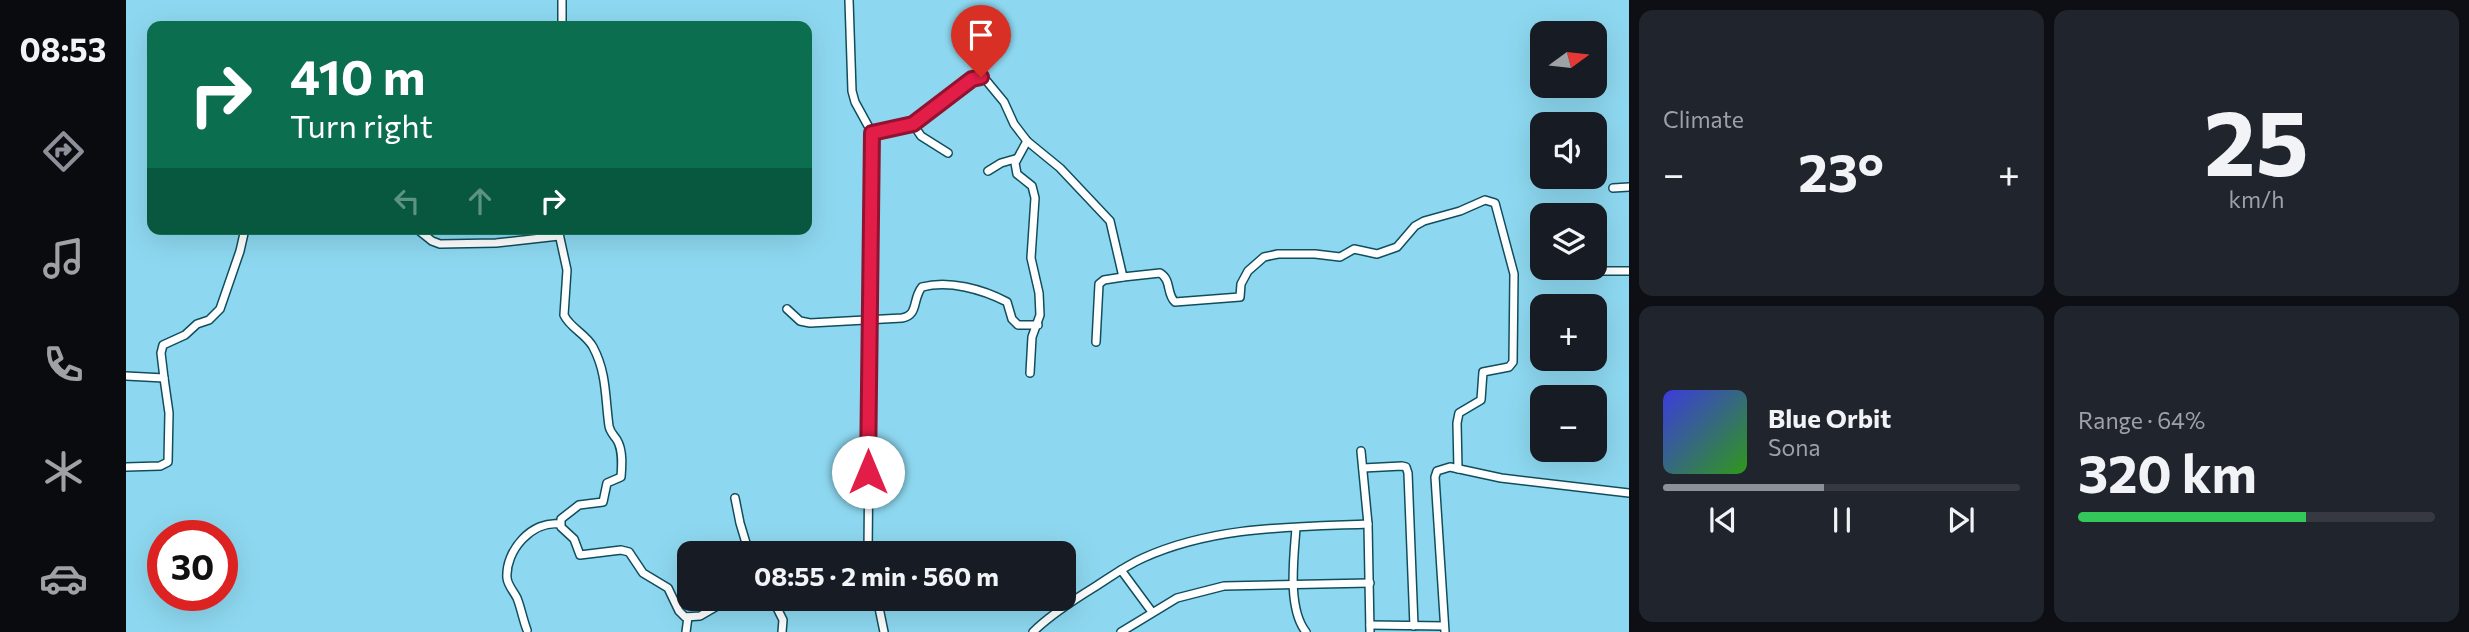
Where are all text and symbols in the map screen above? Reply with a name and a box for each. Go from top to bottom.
pin [951,5,1011,77]
icon: arrive [962,16,1000,54]
north arrow [1530,21,1606,98]
map controls [1530,21,1607,462]
text: 08:53 [20,29,106,69]
text: 410 m [290,45,425,105]
icon: right [175,49,266,140]
text: 25 [2204,83,2309,195]
text: Turn right [290,105,433,145]
text: Climate [1663,105,1744,133]
button: sound [1530,112,1607,189]
icon: directions [39,127,88,176]
text: 23° [1798,139,1884,203]
text: − [1663,149,1685,196]
text: + [1998,149,2020,196]
icon: left [388,182,426,220]
icon: ahead [461,182,499,220]
icon: right [534,182,572,220]
text: km/h [2229,185,2284,213]
button: layers [1530,203,1607,280]
icon: music [39,234,88,283]
button: + [1530,294,1607,371]
icon: phone [39,340,88,389]
button: − [1530,385,1607,462]
text: Blue Orbit [1768,402,1891,433]
text: Range · 64% [2078,406,2205,434]
text: Sona [1768,433,1820,461]
position arrow [831,435,905,509]
text: 320 km [2078,440,2257,504]
icon: climate [39,447,88,496]
icon: previous [1704,501,1742,539]
icon: pause [1823,501,1861,539]
icon: next [1942,501,1980,539]
speed limit sign: 30 [147,520,238,611]
icon: car [39,554,88,603]
text: 08:55 · 2 min · 560 m [754,560,999,591]

